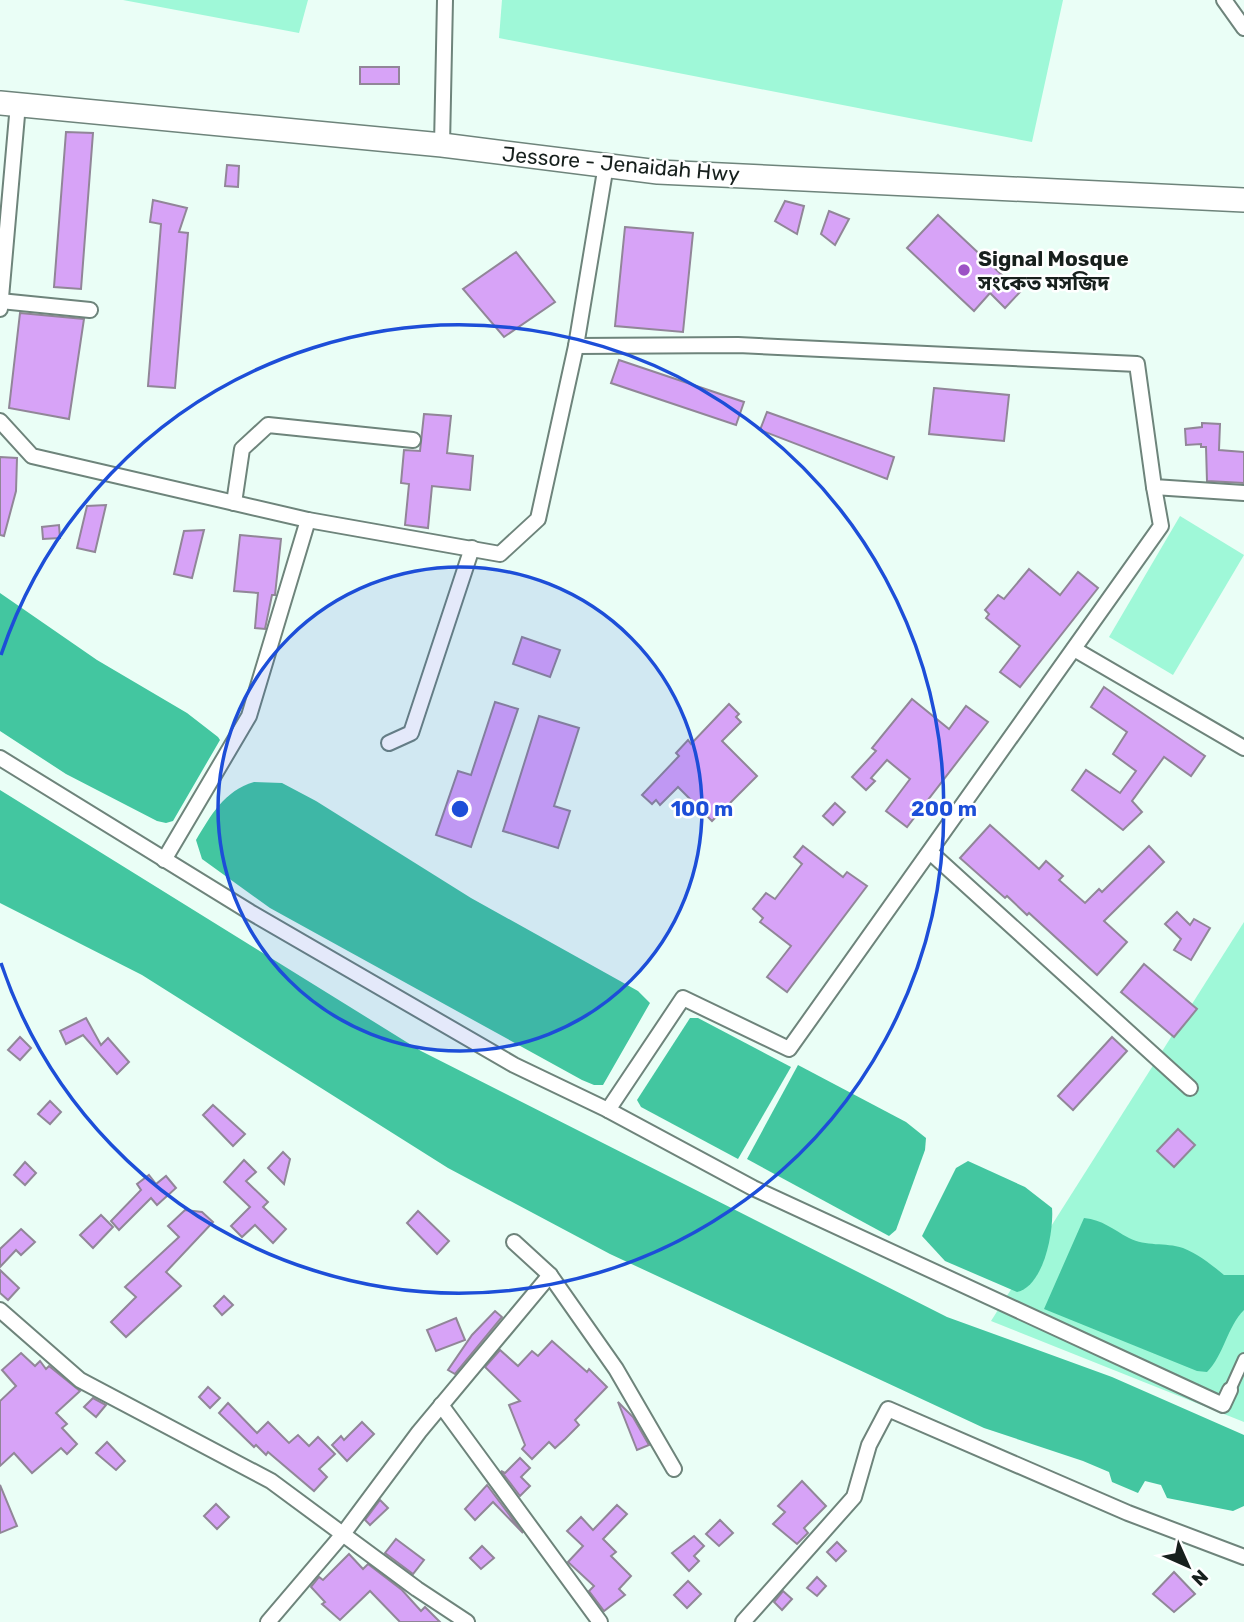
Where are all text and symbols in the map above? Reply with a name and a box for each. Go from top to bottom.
street label: Jessore - Jenaidah Hwy [501,141,741,187]
place label: Signal Mosque সংকেত মসজিদ [977,246,1129,295]
marker: Signal Mosque সংকেত মসজিদ [956,262,972,278]
text: 100 m [671,796,733,821]
text: 200 m [911,796,977,821]
centre of rings [448,797,472,821]
north arrow [1153,1531,1223,1601]
text: N [1187,1565,1213,1591]

